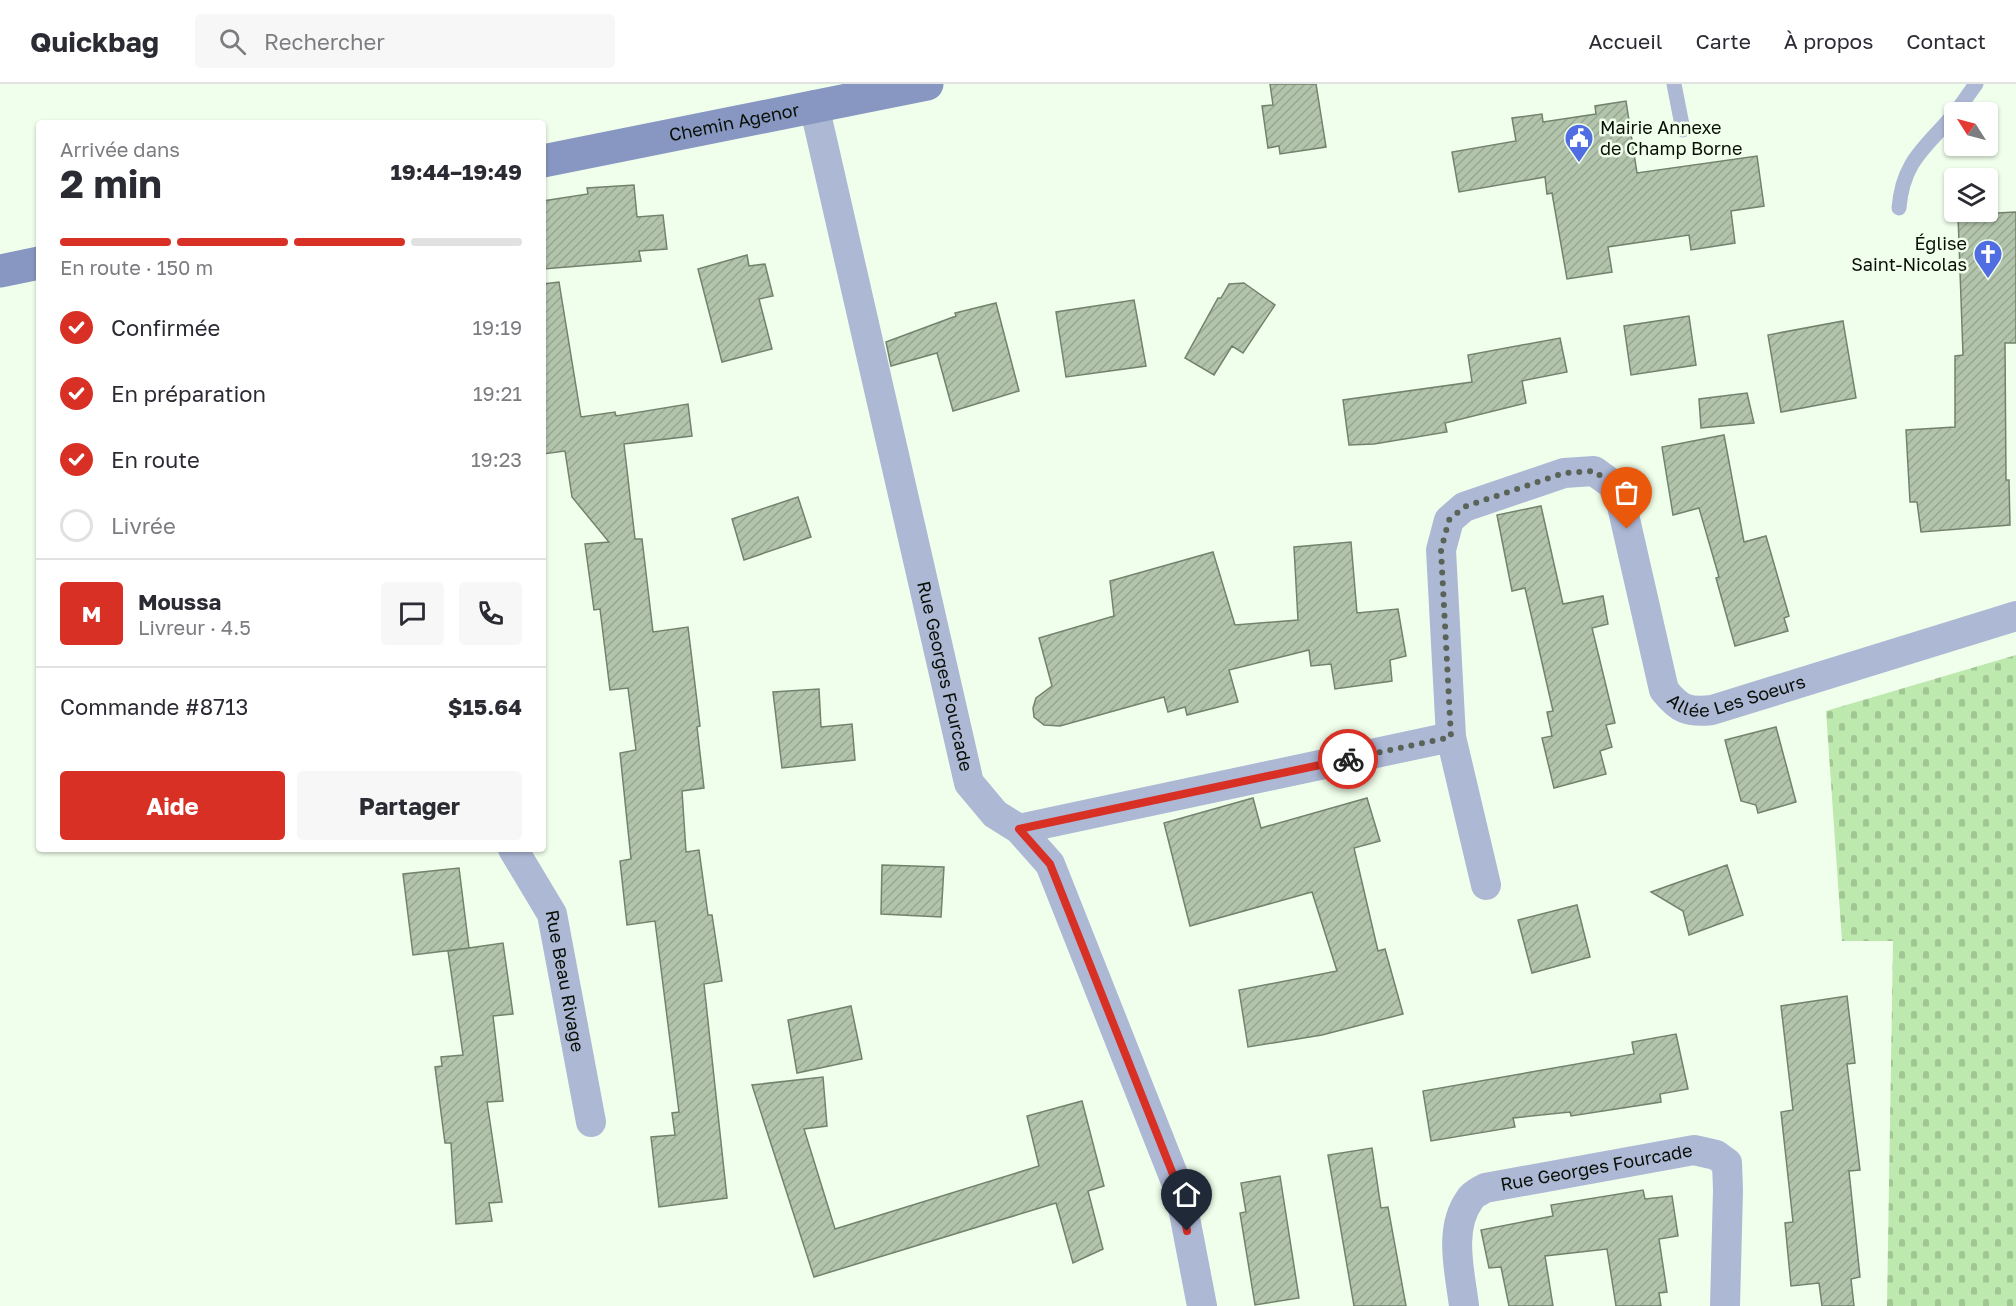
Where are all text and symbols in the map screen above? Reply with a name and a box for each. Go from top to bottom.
search box [195,14,615,68]
text: Quickbag [30,25,159,58]
icon: search [216,25,249,58]
text: Rechercher [264,28,385,55]
text: Accueil [1589,28,1662,54]
text: Carte [1695,28,1751,54]
text: À propos [1784,28,1873,54]
text: Contact [1906,28,1986,54]
street label: Chemin Agenor [667,98,801,145]
north arrow [1944,102,1998,156]
map controls [1944,102,1998,222]
place label: Mairie Annexe de Champ Borne [1600,116,1742,159]
public building icon: Mairie Annexe de Champ Borne [1563,122,1595,164]
text: Arrivée dans [60,137,180,161]
text: 19:44–19:49 [390,158,522,185]
text: 2 min [60,160,162,207]
button: layers [1944,168,1998,222]
place label: Église Saint-Nicolas [1851,232,1967,275]
church icon: Église Saint-Nicolas [1972,238,2004,280]
text: En route · 150 m [60,255,213,279]
icon: check [60,311,93,344]
text: Confirmée [111,314,220,341]
text: 19:19 [472,315,522,339]
icon: check [60,377,93,410]
text: En préparation [111,380,266,407]
text: 19:21 [473,381,522,405]
icon: check [60,443,93,476]
text: En route [111,446,200,473]
text: 19:23 [471,447,522,471]
pin [1601,467,1652,529]
icon: bag [1610,476,1643,509]
text: Livrée [111,512,176,539]
street label: Rue Georges Fourcade [913,579,978,773]
button: chat [381,582,444,645]
button: phone [459,582,522,645]
text: Moussa [138,588,221,615]
text: M [82,600,101,627]
text: Livreur · 4.5 [138,615,251,639]
street label: Allée Les Soeurs [1663,670,1808,721]
text: Commande #8713 [60,693,248,720]
text: $15.64 [448,693,522,720]
courier [1318,729,1378,789]
icon: bike [1332,743,1365,776]
button: Aide [60,771,285,840]
button: Partager [297,771,522,840]
street label: Rue Beau Rivage [541,908,590,1054]
street label: Rue Georges Fourcade [1498,1139,1694,1195]
pin [1161,1169,1212,1231]
icon: home [1170,1178,1203,1211]

